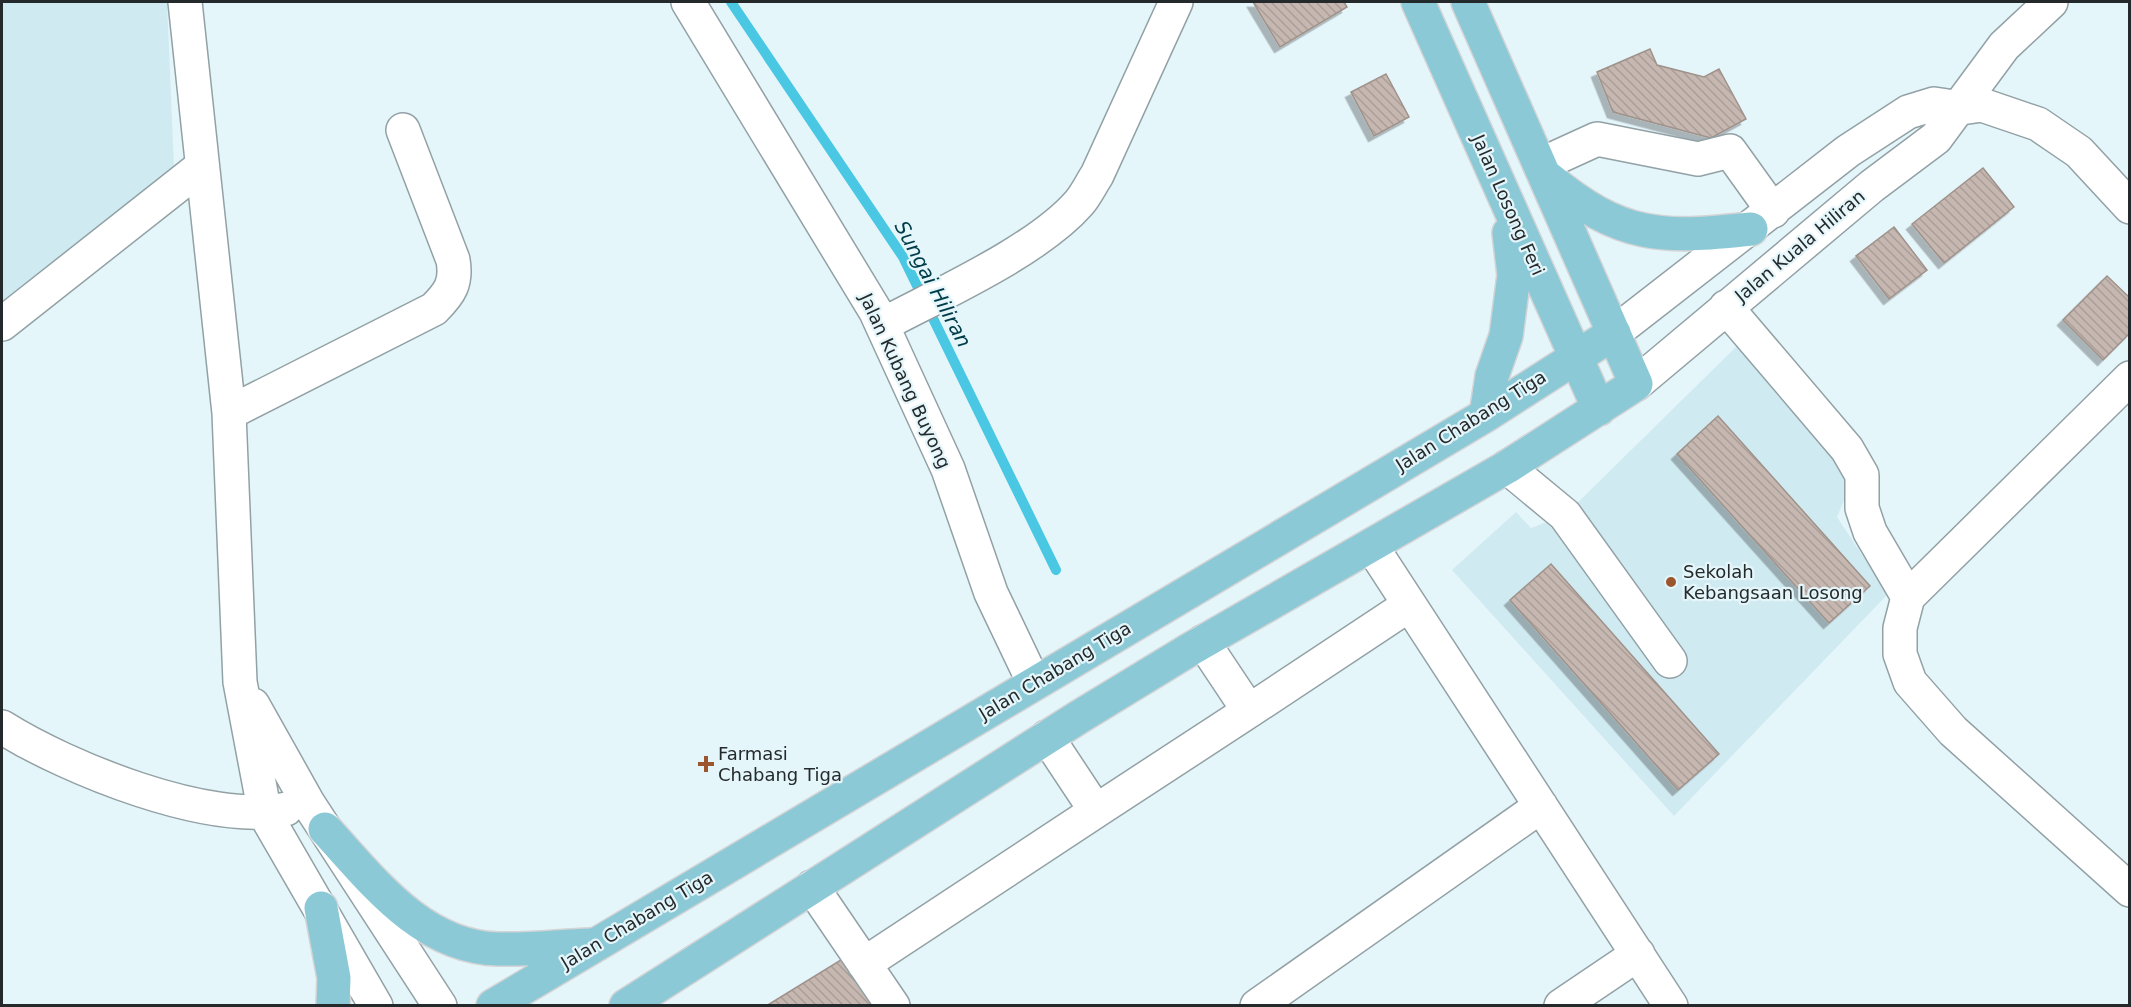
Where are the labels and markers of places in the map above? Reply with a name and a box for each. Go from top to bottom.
place label: Sekolah Kebangsaan Losong [1683,561,1863,603]
marker: Sekolah Kebangsaan Losong [1664,575,1678,589]
place label: Farmasi Chabang Tiga [718,743,842,785]
marker: Farmasi Chabang Tiga [699,757,713,771]

